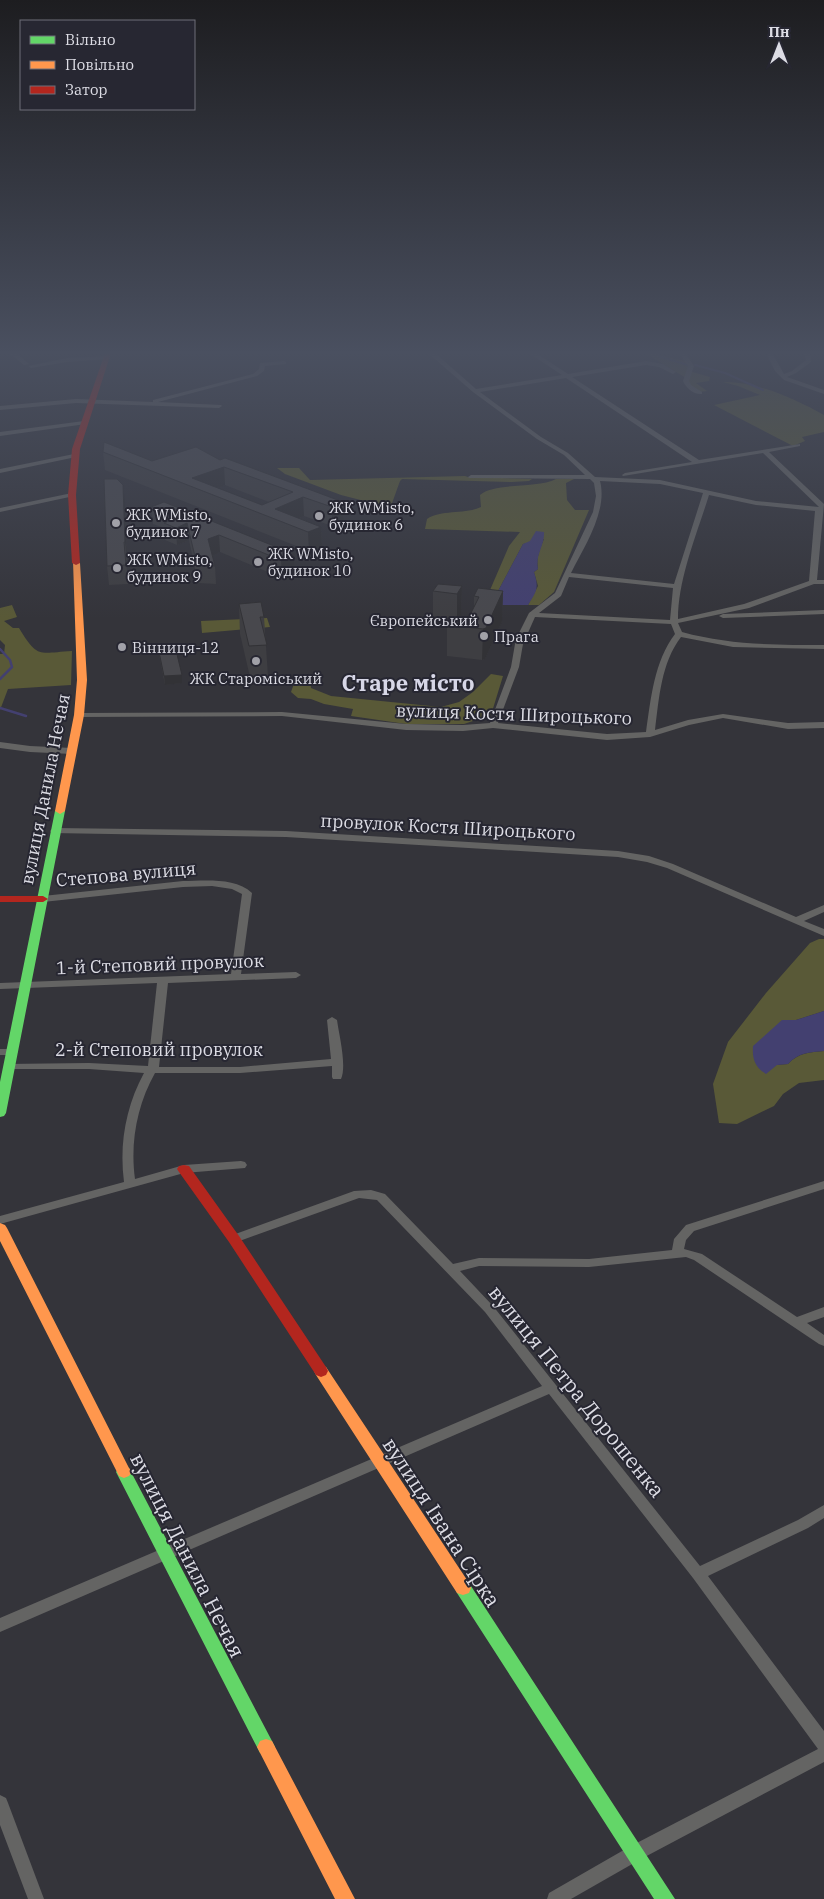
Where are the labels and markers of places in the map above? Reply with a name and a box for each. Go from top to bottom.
place label: ЖК WMisto, будинок 6 [329,498,414,534]
place label: ЖК WMisto, будинок 7 [126,505,211,541]
marker: ЖК WMisto, будинок 6 [313,510,325,522]
marker: ЖК WMisto, будинок 7 [110,517,122,529]
place label: ЖК WMisto, будинок 10 [268,544,353,580]
place label: ЖК WMisto, будинок 9 [127,550,212,586]
marker: ЖК WMisto, будинок 10 [252,556,264,568]
marker: ЖК WMisto, будинок 9 [111,562,123,574]
place label: Європейський [370,611,478,630]
marker: Європейський [482,614,494,626]
place label: Прага [494,627,539,646]
marker: Прага [478,630,490,642]
place label: Вінниця-12 [132,638,219,657]
marker: Вінниця-12 [116,641,128,653]
marker: ЖК Староміський [250,655,262,667]
place label: ЖК Староміський [190,669,322,688]

